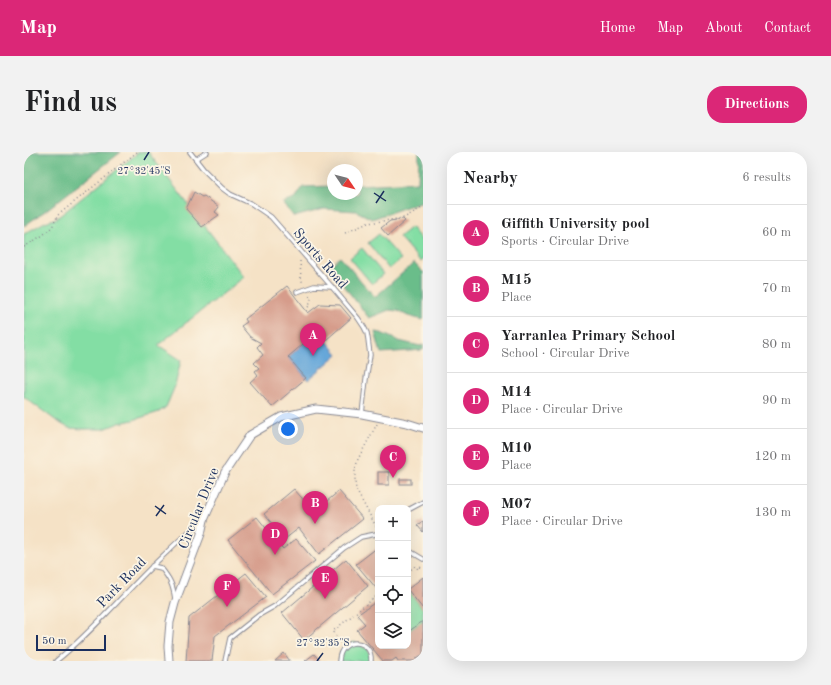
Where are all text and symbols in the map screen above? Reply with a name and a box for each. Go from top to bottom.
text: Map [20,19,57,38]
text: Home [600,21,635,35]
text: Map [657,21,683,35]
text: About [705,21,742,35]
text: Contact [764,21,811,35]
button: Directions [707,86,807,123]
text: Find us [24,90,117,118]
north arrow [327,164,363,200]
text: 27°32'45"S [117,166,171,176]
text: Nearby [463,170,518,187]
text: 6 results [742,171,791,184]
text: Giffith University pool [501,217,650,232]
street label: Sports Road [290,226,350,291]
text: A [471,226,481,239]
text: 60 m [762,226,791,239]
text: Sports · Circular Drive [501,235,629,248]
text: M15 [501,273,532,288]
text: B [471,282,481,295]
text: 70 m [762,282,791,295]
text: Place [501,291,531,304]
pin: A [300,323,326,356]
text: Yarranlea Primary School [501,329,675,344]
text: C [472,338,480,351]
text: 80 m [762,338,791,351]
text: School · Circular Drive [501,347,629,360]
text: M14 [501,385,532,400]
text: D [471,394,481,407]
text: 90 m [762,394,791,407]
text: Place · Circular Drive [501,403,623,416]
your location [278,419,298,439]
text: M10 [501,441,532,456]
pin: C [380,445,406,478]
text: E [472,450,480,463]
text: 120 m [754,450,791,463]
text: Place [501,459,531,472]
street label: Circular Drive [176,466,222,551]
pin: B [302,491,328,524]
text: M07 [501,497,532,512]
map controls [375,505,411,649]
button: + [375,505,411,541]
text: F [472,506,480,519]
text: 130 m [754,506,791,519]
text: Place · Circular Drive [501,515,623,528]
pin: D [262,522,288,555]
button: − [375,541,411,577]
street label: Park Road [94,555,149,611]
pin: E [312,566,338,599]
pin: F [214,574,240,607]
button: locate [375,577,411,613]
button: layers [375,613,411,649]
scale bar [36,633,106,652]
text: 50 m [42,636,67,647]
text: 27°32'35"S [296,638,350,648]

